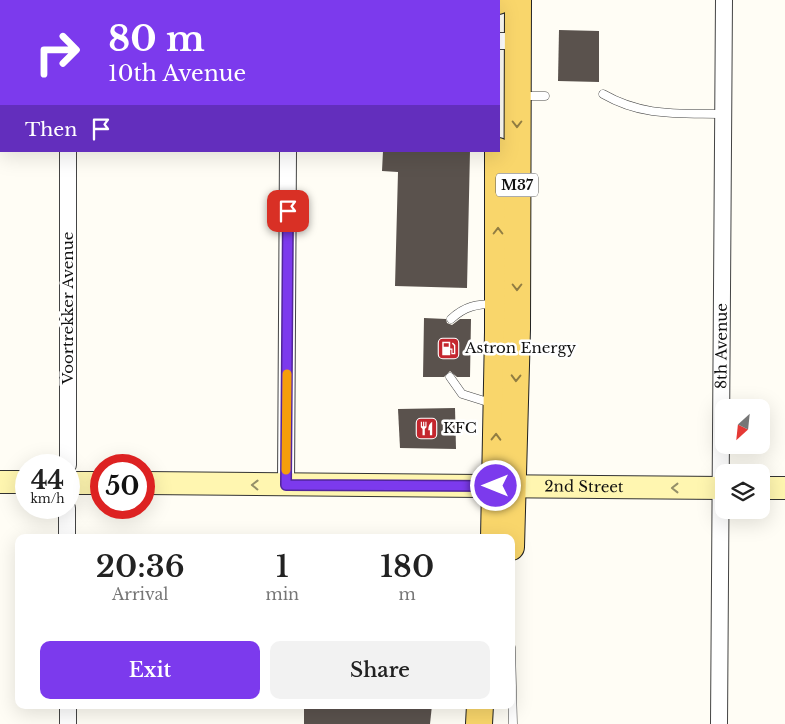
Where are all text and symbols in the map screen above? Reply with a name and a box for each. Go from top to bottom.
text: 80 m [108,17,205,60]
icon: right [25,20,90,85]
text: 10th Avenue [108,60,246,87]
icon: arrive [87,115,115,143]
text: Then [25,118,77,141]
one-way arrow [512,121,522,129]
road number: M37 [496,174,538,196]
pin [267,190,309,232]
icon: arrive [274,197,302,225]
one-way arrow [493,227,503,234]
street label: Voortrekker Avenue [58,232,77,385]
one-way arrow [512,284,522,291]
street label: 8th Avenue [711,303,731,389]
fuel station icon: Astron Energy [437,336,461,360]
place label: Astron Energy [464,338,576,357]
one-way arrow [511,374,521,382]
north arrow [715,399,770,454]
map controls [715,399,770,519]
restaurant icon: KFC [415,416,439,440]
place label: KFC [443,418,477,437]
one-way arrow [491,433,502,441]
speed limit sign: 50 [90,454,155,519]
position arrow [469,459,521,511]
button: layers [715,464,770,519]
text: 44 [31,465,64,496]
street label: 2nd Street [544,476,624,496]
one-way arrow [250,480,258,490]
one-way arrow [671,483,678,493]
text: km/h [30,491,65,506]
text: 20:36 [96,548,185,585]
text: 1 [276,548,289,585]
text: 180 [380,548,434,585]
text: Arrival [112,584,169,604]
text: min [265,584,299,604]
text: m [398,584,416,604]
button: Exit [40,641,260,699]
button: Share [270,641,490,699]

